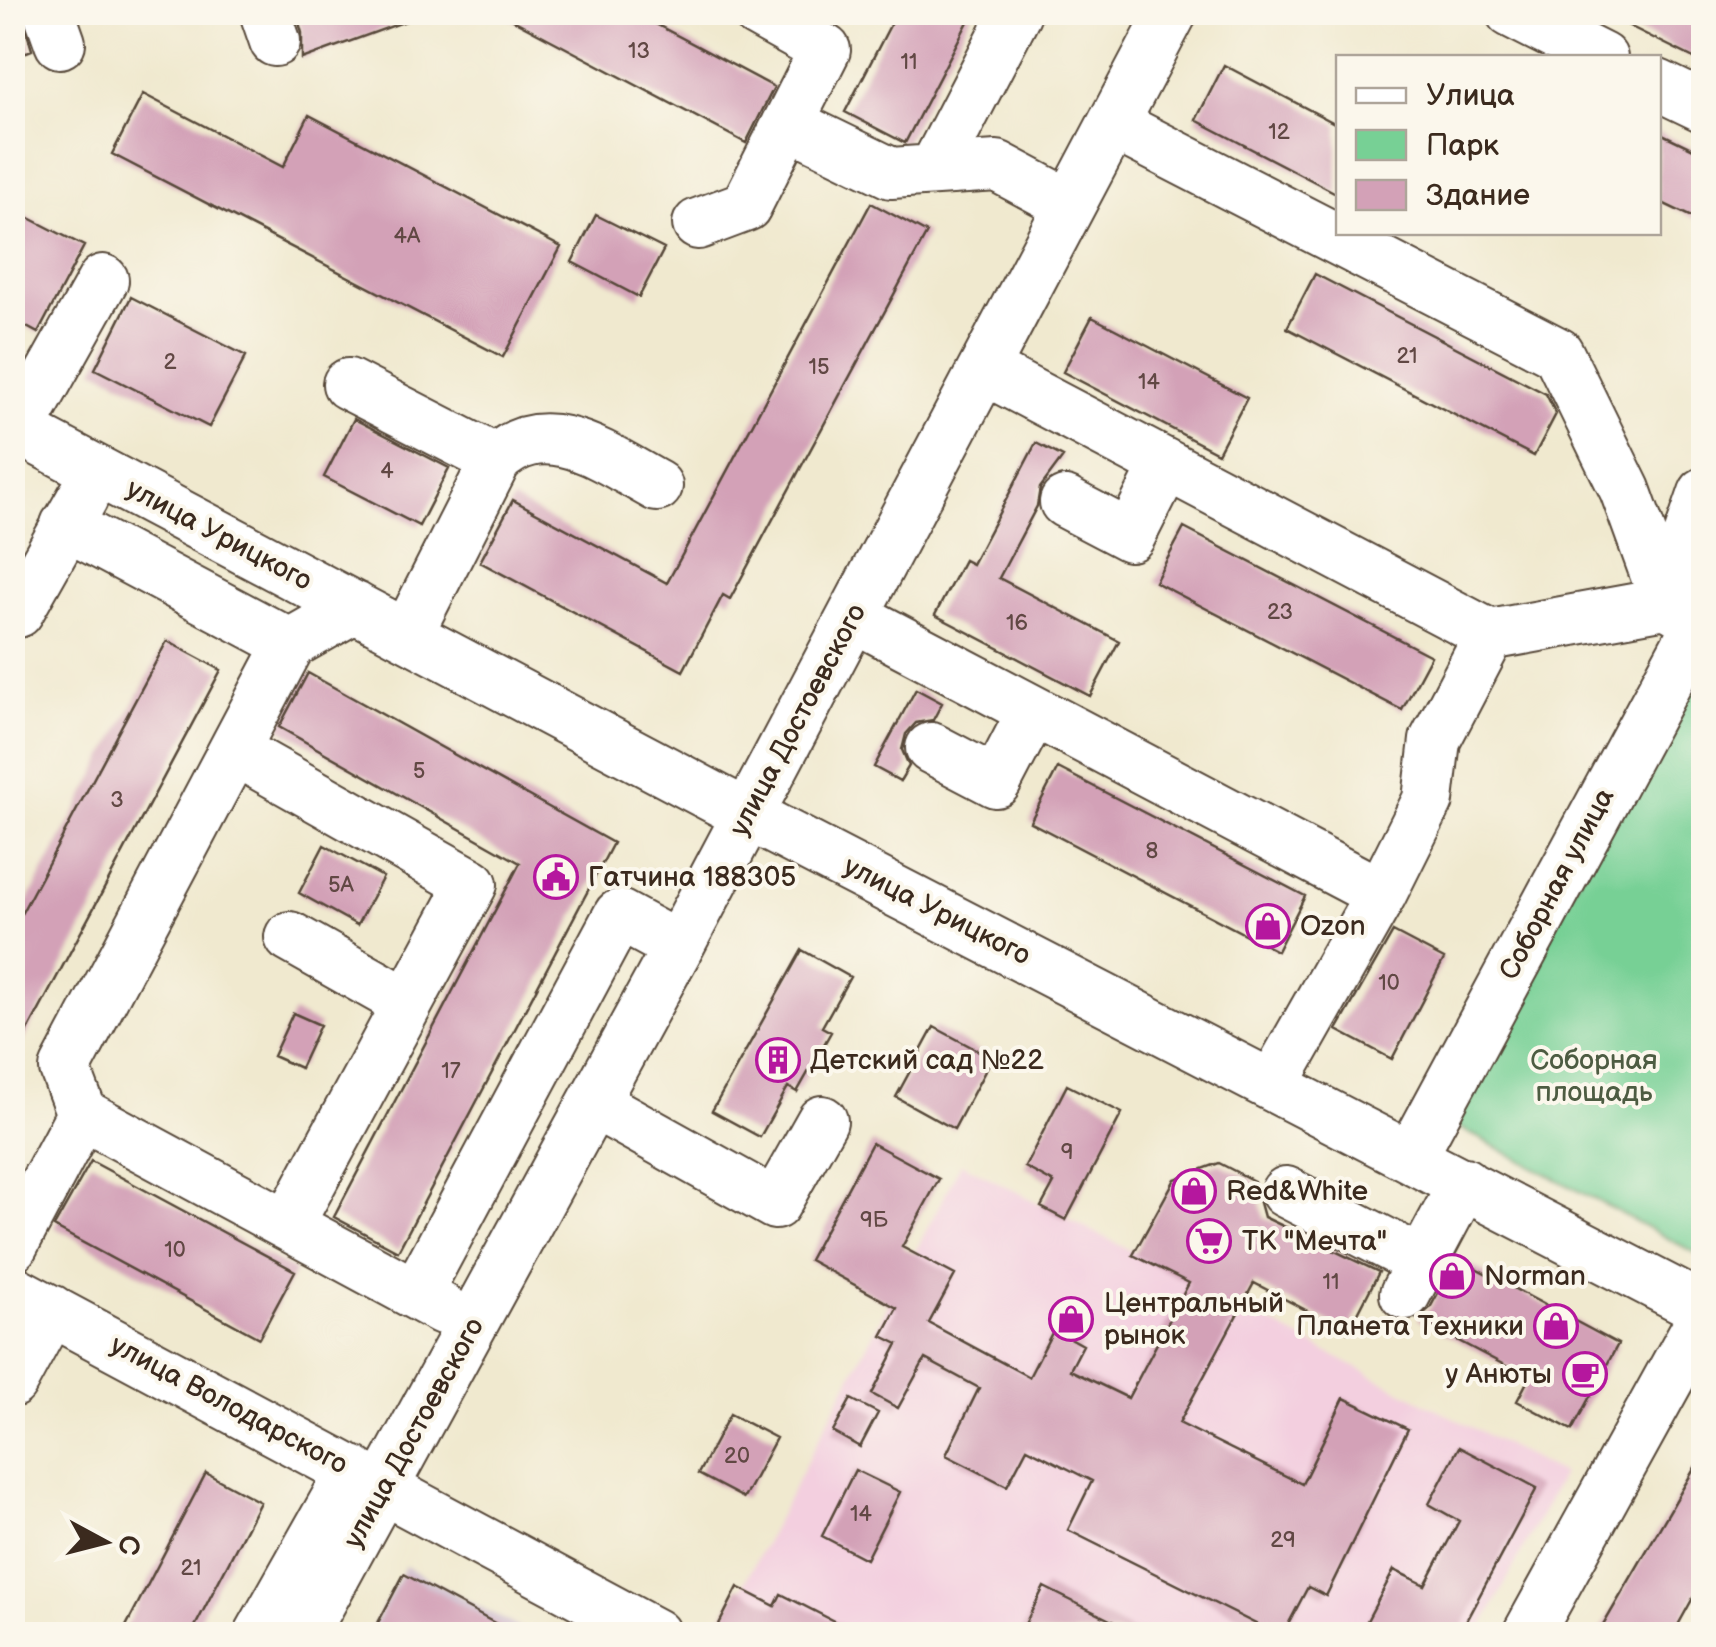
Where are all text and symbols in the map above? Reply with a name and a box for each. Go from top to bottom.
house number: 13 [628,38,650,65]
house number: 11 [900,49,918,76]
legend [1336,55,1661,235]
text: Улица [1426,78,1515,114]
house number: 12 [1268,119,1290,146]
text: Парк [1426,128,1499,164]
text: Здание [1426,178,1530,214]
house number: 4А [394,223,421,250]
house number: 21 [1396,343,1418,370]
house number: 2 [164,349,177,376]
house number: 15 [808,354,830,381]
house number: 14 [1138,369,1161,396]
house number: 4 [380,458,394,485]
street label: улица Урицкого [121,472,317,598]
street label: улица Достоевского [723,598,873,842]
house number: 23 [1267,599,1293,626]
house number: 16 [1006,610,1028,637]
house number: 5 [413,758,425,785]
street label: Соборная улица [1493,782,1622,985]
house number: 3 [110,787,124,814]
house number: 8 [1146,838,1158,865]
street label: улица Урицкого [838,850,1036,972]
public building icon: Гатчина 188305 [533,854,579,900]
place label: Гатчина 188305 [588,861,796,894]
house number: 5А [328,872,355,899]
shop icon: Ozon [1245,903,1291,949]
place label: Ozon [1300,910,1366,943]
house number: 10 [1378,970,1400,997]
building icon: Детский сад №22 [755,1037,801,1083]
place label: Детский сад №22 [810,1044,1044,1077]
park label: Соборная площадь [1530,1044,1658,1109]
house number: 17 [441,1058,461,1085]
house number: 9 [1061,1139,1073,1166]
shop icon: Red&White [1171,1168,1217,1214]
place label: Red&White [1226,1175,1368,1208]
house number: 9Б [860,1207,889,1234]
supermarket icon: ТК "Мечта" [1186,1218,1232,1264]
place label: ТК "Мечта" [1242,1225,1387,1258]
house number: 10 [164,1237,186,1264]
shop icon: Norman [1429,1253,1475,1299]
place label: Norman [1484,1260,1586,1293]
house number: 11 [1322,1269,1340,1296]
place label: Центральный рынок [1104,1287,1284,1352]
shop icon: Центральный рынок [1048,1296,1094,1342]
shop icon: Планета Техники [1533,1303,1579,1349]
place label: Планета Техники [1296,1310,1524,1343]
street label: улица Достоевского [337,1312,491,1554]
street label: улица Володарского [105,1328,353,1482]
cafe icon: у Анюты [1562,1351,1608,1397]
place label: у Анюты [1445,1358,1552,1391]
house number: 20 [724,1443,750,1470]
north arrow [55,1492,155,1592]
house number: 14 [850,1501,873,1528]
house number: 29 [1270,1527,1296,1554]
text: С [111,1533,146,1557]
house number: 21 [180,1555,202,1582]

